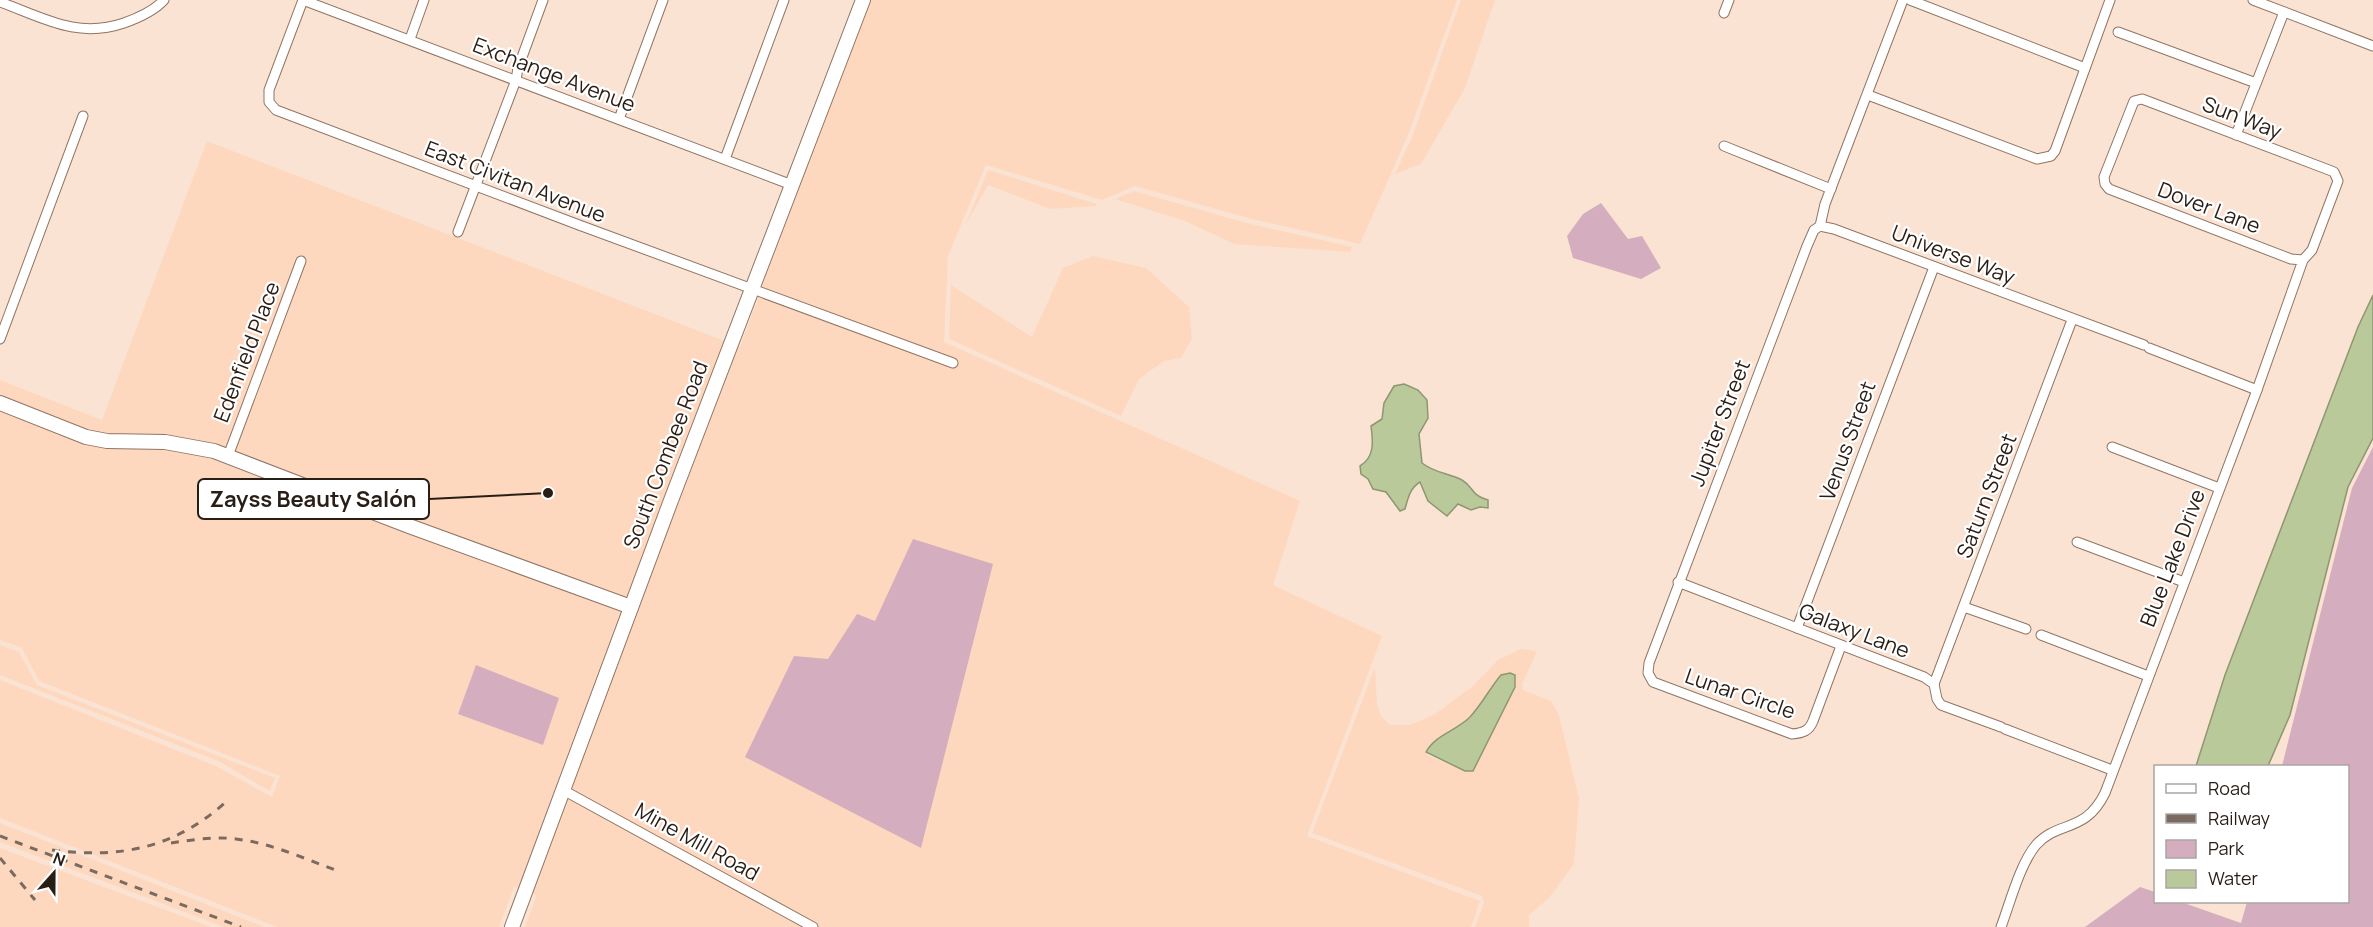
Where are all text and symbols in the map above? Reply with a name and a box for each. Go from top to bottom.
street label: Exchange Avenue [469,30,640,118]
street label: Sun Way [2199,89,2286,145]
street label: East Civitan Avenue [421,134,610,228]
street label: Dover Lane [2154,175,2265,239]
street label: Universe Way [1888,218,2019,290]
street label: Edenfield Place [206,277,286,426]
street label: Jupiter Street [1682,355,1756,490]
street label: South Combee Road [616,357,714,553]
street label: Venus Street [1812,377,1882,504]
street label: Saturn Street [1949,429,2023,562]
callout: Zayss Beauty Salón [198,479,429,519]
text: Zayss Beauty Salón [209,484,417,514]
street label: Blue Lake Drive [2133,485,2211,630]
street label: Galaxy Lane [1795,596,1914,664]
street label: Lunar Circle [1681,661,1799,725]
legend [2154,765,2349,903]
text: Road [2208,776,2251,800]
street label: Mine Mill Road [630,795,765,887]
text: Railway [2208,806,2270,830]
text: Park [2208,836,2245,860]
north arrow [24,843,84,903]
text: N [50,847,69,871]
text: Water [2208,866,2258,890]

